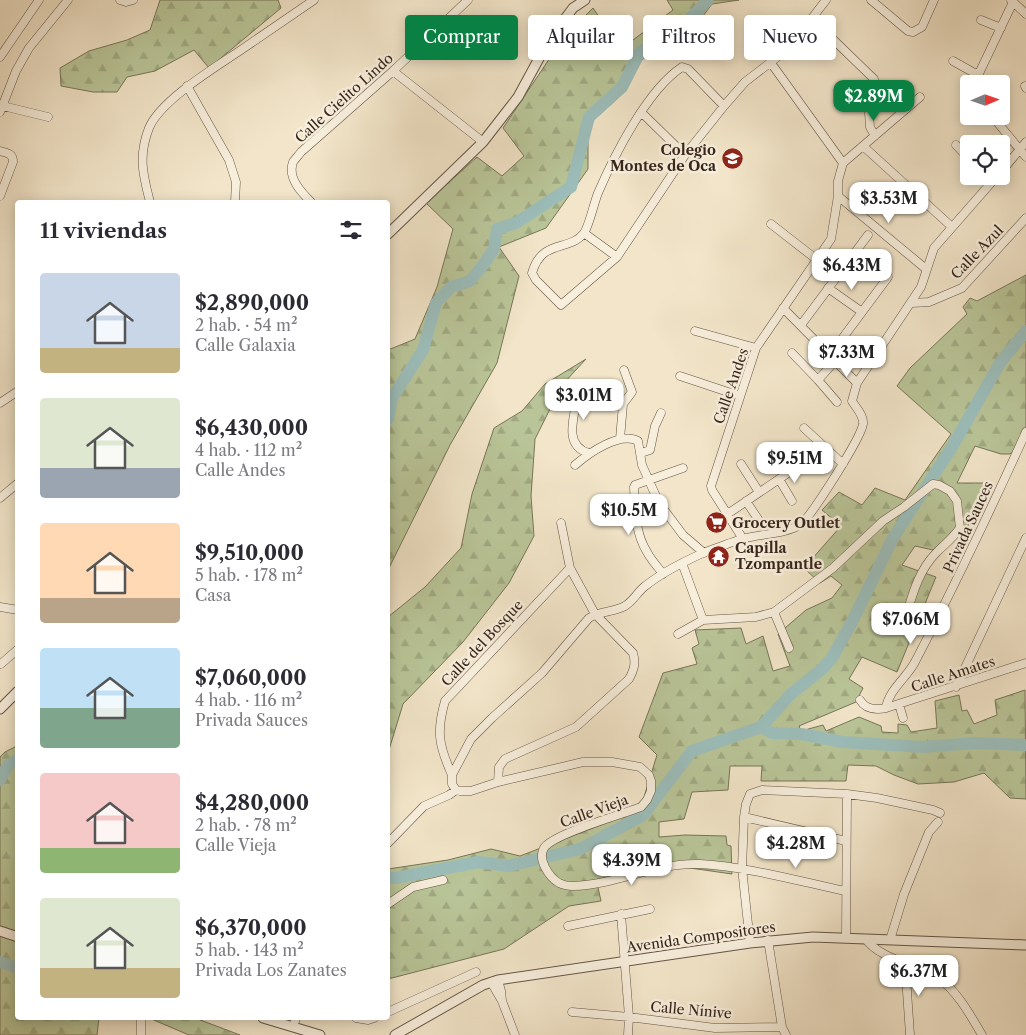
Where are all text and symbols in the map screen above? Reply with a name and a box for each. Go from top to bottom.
chip: Comprar [405,15,518,60]
chip: Alquilar [528,15,633,60]
chip: Filtros [643,15,734,60]
chip: Nuevo [744,15,836,60]
street label: Calle Cielito Lindo [291,49,397,147]
north arrow [960,75,1010,125]
map controls [960,75,1010,185]
pin: $2.89M [833,80,915,122]
text: $2.89M [844,86,904,106]
button: locate [960,135,1010,185]
place label: Colegio Montes de Oca [610,141,717,175]
school or university icon: Colegio Montes de Oca [720,146,744,170]
pin: $3.53M [848,182,930,224]
text: $3.53M [860,188,918,208]
icon: filters [337,216,365,244]
text: 11 viviendas [40,218,167,243]
street label: Calle Azul [947,221,1007,283]
pin: $6.43M [811,248,893,291]
text: $6.43M [823,255,881,275]
text: $2,890,000 [195,290,309,315]
icon: home [80,293,140,353]
text: 2 hab. · 54 m² [195,315,297,335]
text: Calle Galaxia [195,335,296,355]
pin: $7.33M [806,336,888,378]
text: $7.33M [819,342,875,362]
street label: Calle Andes [710,346,752,426]
pin: $3.01M [543,378,625,421]
text: $3.01M [556,385,612,405]
text: $6,430,000 [195,415,308,440]
icon: home [80,418,140,478]
text: 4 hab. · 112 m² [195,440,302,460]
pin: $9.51M [754,442,836,484]
text: $9.51M [767,448,823,468]
text: Calle Andes [195,460,285,480]
street label: Privada Sauces [939,478,997,576]
pin: $10.5M [588,494,670,536]
text: $10.5M [601,500,657,520]
supermarket icon: Grocery Outlet [704,511,728,535]
place label: Grocery Outlet [732,514,840,532]
place label: Capilla Tzompantle [735,539,822,573]
text: $9,510,000 [195,540,304,565]
icon: home [80,543,140,603]
temple icon: Capilla Tzompantle [707,544,731,568]
text: 5 hab. · 178 m² [195,565,303,585]
text: Casa [195,585,231,605]
street label: Calle del Bosque [437,596,527,690]
pin: $7.06M [870,602,952,645]
text: $7.06M [882,609,940,629]
street label: Calle Amates [909,652,997,696]
text: $7,060,000 [195,665,307,690]
icon: home [80,668,140,728]
text: 4 hab. · 116 m² [195,690,302,710]
text: Privada Sauces [195,710,308,730]
text: $4,280,000 [195,790,309,815]
street label: Calle Vieja [558,790,631,832]
icon: home [80,793,140,853]
text: 2 hab. · 78 m² [195,815,297,835]
pin: $4.28M [755,826,837,869]
text: $4.28M [766,833,826,853]
text: Calle Vieja [195,835,276,855]
pin: $4.39M [591,844,673,886]
text: $4.39M [603,850,661,870]
text: $6,370,000 [195,915,307,940]
icon: home [80,918,140,978]
street label: Avenida Compositores [624,918,777,957]
text: 5 hab. · 143 m² [195,940,304,960]
pin: $6.37M [878,954,960,997]
text: Privada Los Zanates [195,960,347,980]
text: $6.37M [890,961,948,981]
street label: Calle Nínive [650,997,733,1023]

